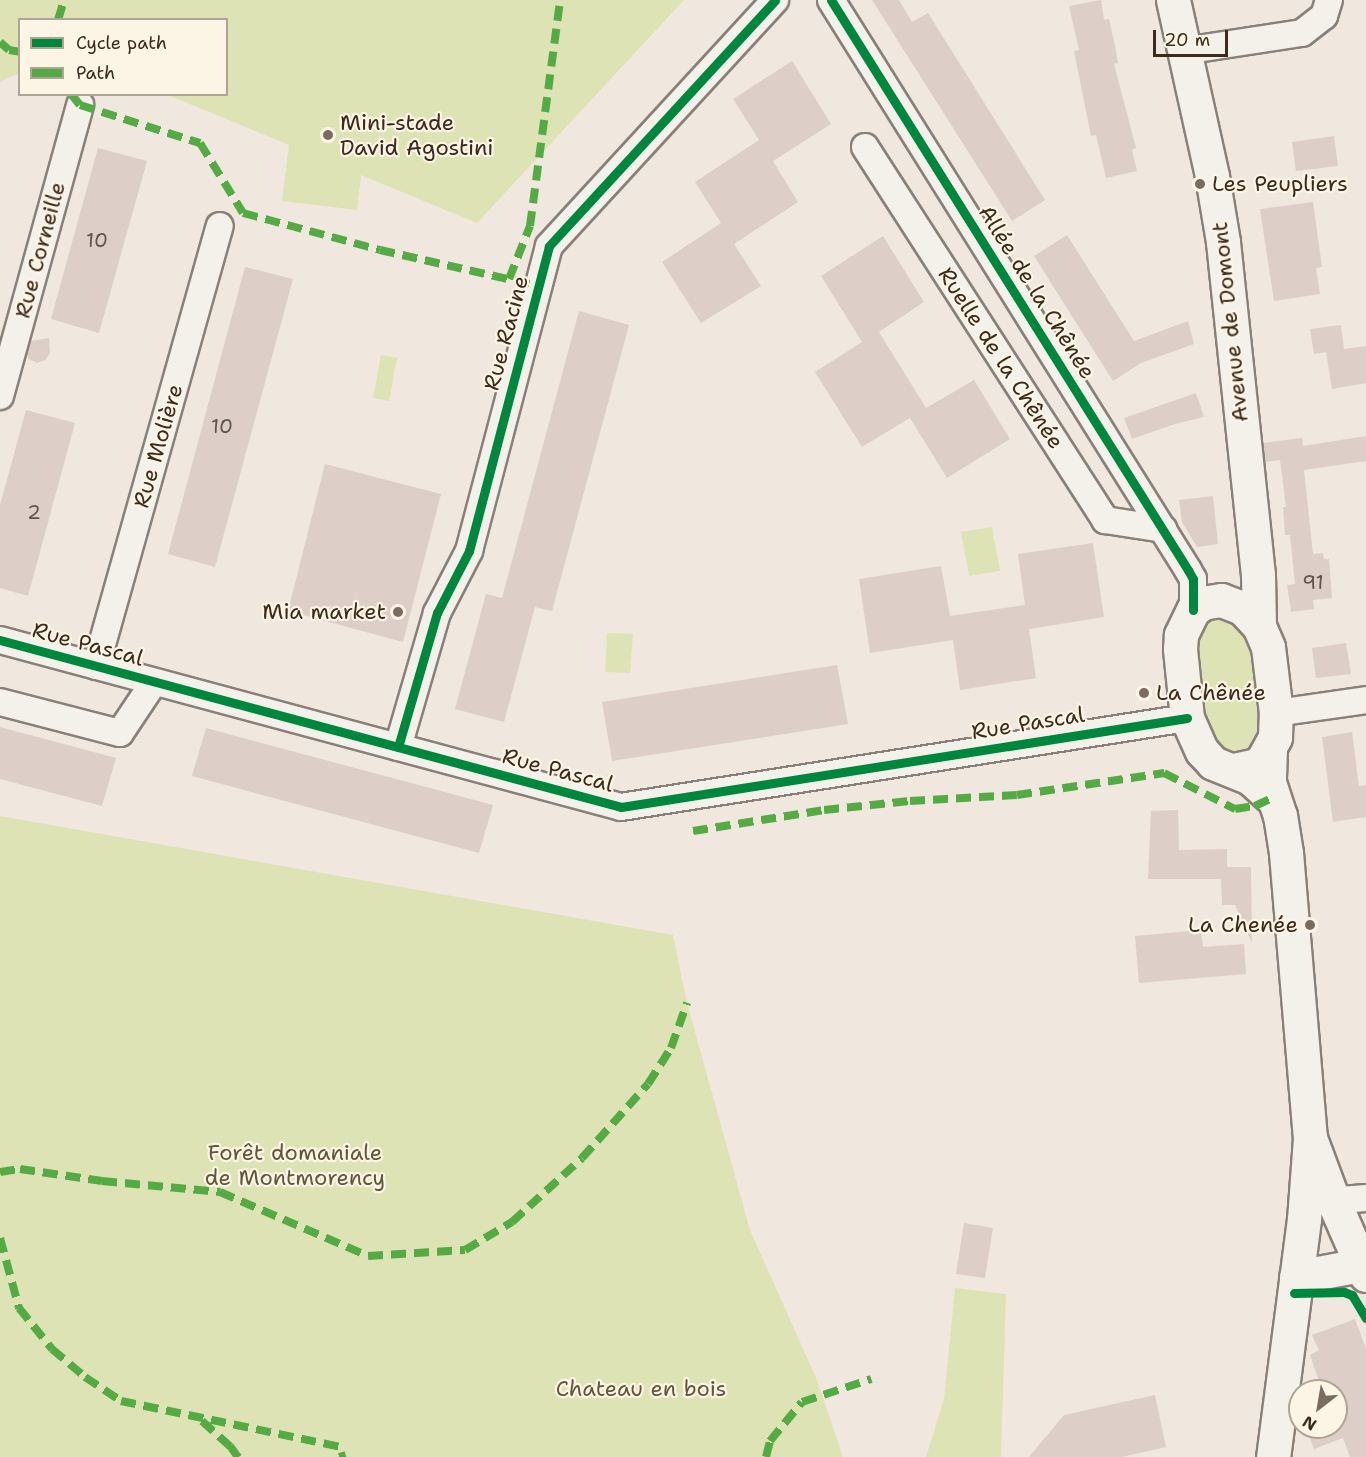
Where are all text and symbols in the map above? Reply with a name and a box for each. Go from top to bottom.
legend [18,18,228,96]
scale bar [1156,18,1231,56]
text: 20 m [1164,28,1210,52]
text: Cycle path [76,31,167,55]
text: Path [76,61,115,85]
place label: Mini-stade David Agostini [340,109,494,160]
marker: Mini-stade David Agostini [321,128,335,142]
place label: Les Peupliers [1212,171,1348,197]
marker: Les Peupliers [1193,177,1207,191]
street label: Rue Corneille [9,179,71,321]
street label: Allée de la Chênée [973,200,1101,384]
street label: Avenue de Domont [1206,220,1254,424]
house number: 10 [86,228,108,252]
street label: Ruelle de la Chênée [933,262,1069,454]
street label: Rue Racine [478,273,534,393]
street label: Rue Molière [128,381,188,511]
house number: 10 [211,414,233,438]
house number: 2 [27,500,41,524]
house number: 91 [1302,570,1324,594]
place label: Mia market [262,599,386,625]
marker: Mia market [391,605,405,619]
street label: Rue Pascal [30,617,146,671]
place label: La Chênée [1156,680,1266,706]
marker: La Chênée [1137,686,1151,700]
street label: Rue Pascal [970,701,1086,745]
street label: Rue Pascal [500,743,616,797]
place label: La Chenée [1188,912,1298,938]
marker: La Chenée [1303,918,1317,932]
park label: Forêt domaniale de Montmorency [205,1139,385,1190]
park label: Chateau en bois [556,1376,726,1402]
north arrow [1288,1379,1348,1439]
text: N [1299,1411,1320,1435]

